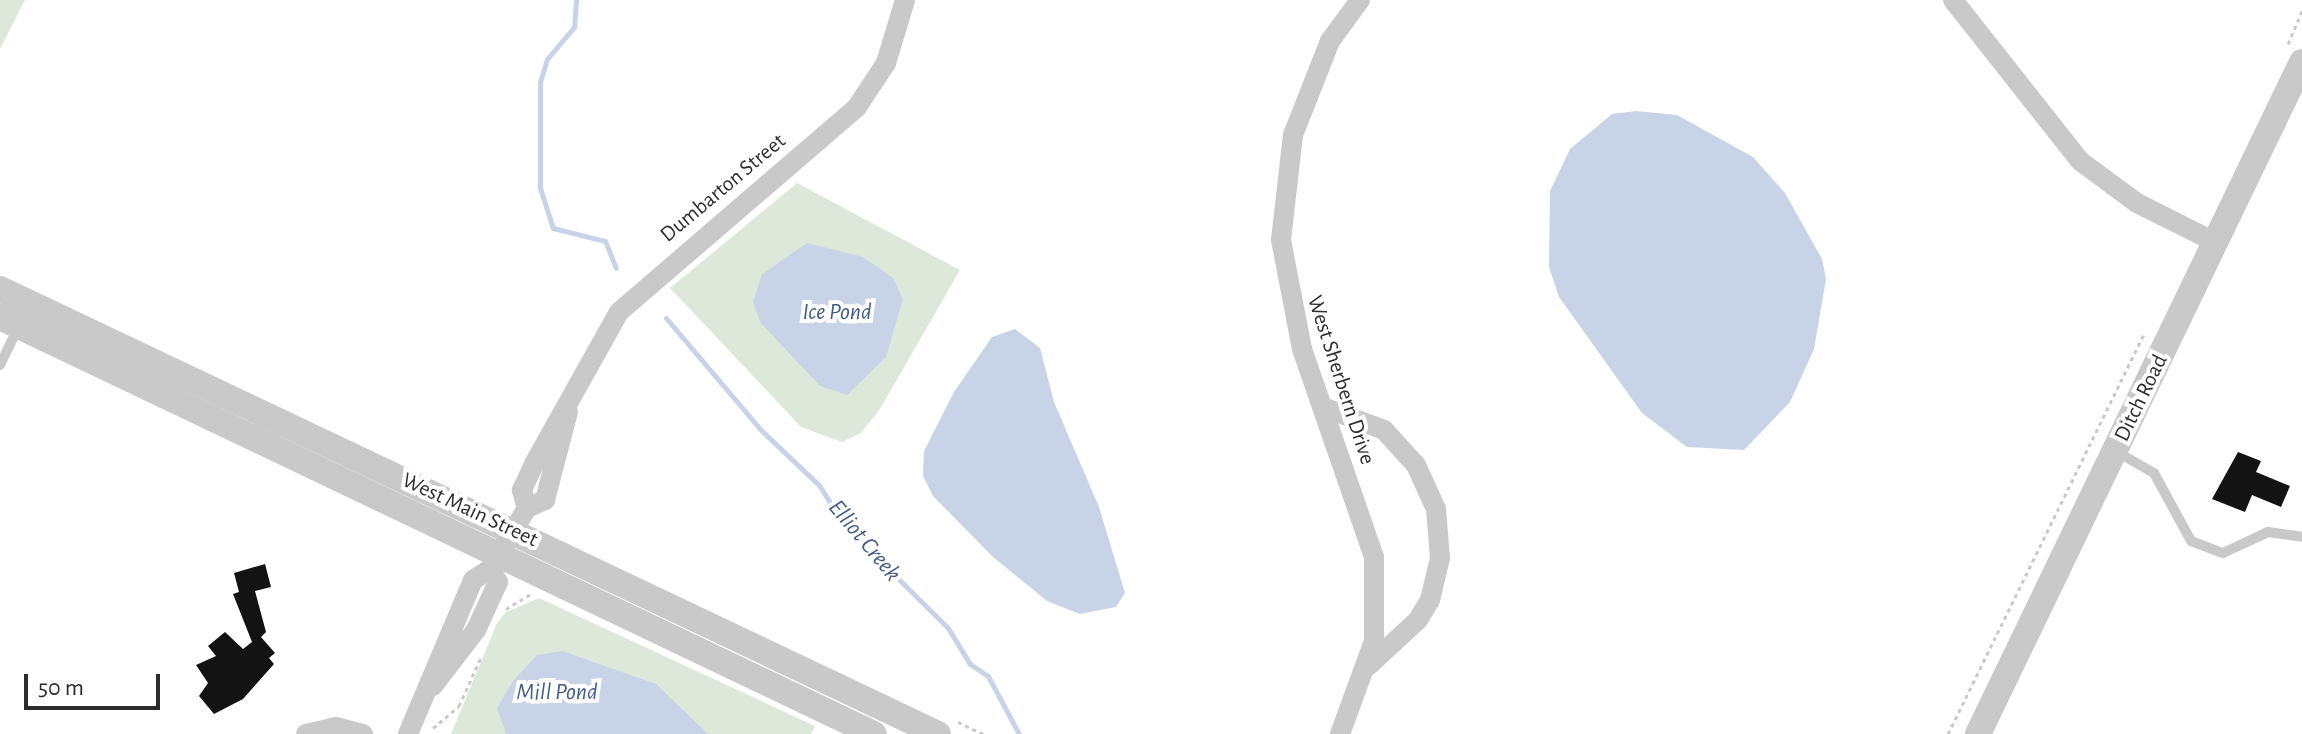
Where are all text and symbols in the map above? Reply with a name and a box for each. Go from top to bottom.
street label: Dumbarton Street [655,128,791,248]
street label: West Sherbern Drive [1301,292,1381,468]
water label: Ice Pond [802,299,872,327]
street label: Ditch Road [2109,350,2173,446]
street label: West Main Street [398,467,542,553]
water label: Elliot Creek [821,494,907,588]
scale bar [28,658,164,708]
text: 50 m [38,676,84,700]
water label: Mill Pond [516,679,598,707]

